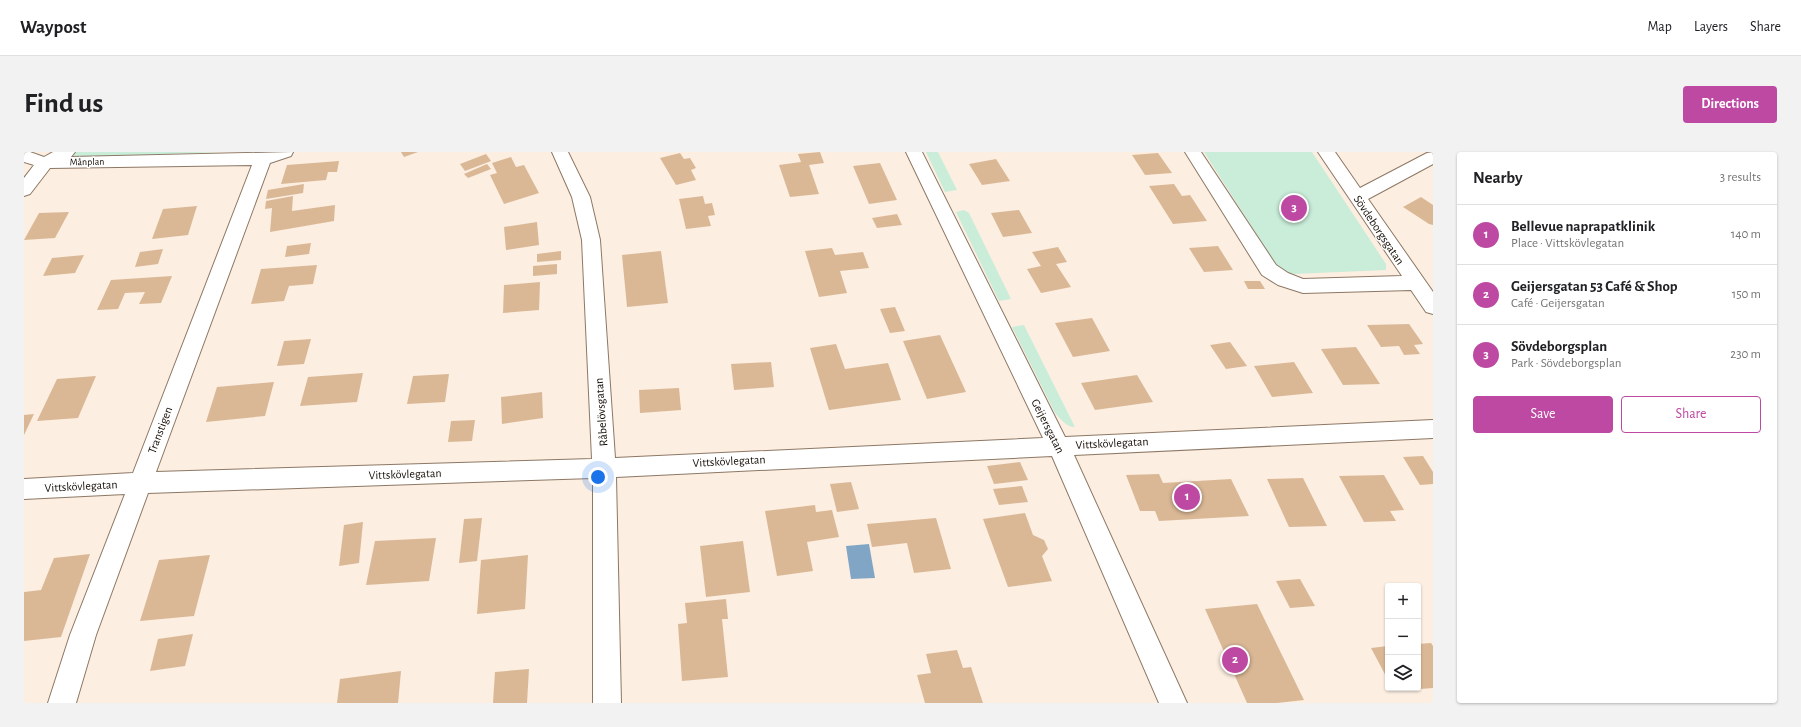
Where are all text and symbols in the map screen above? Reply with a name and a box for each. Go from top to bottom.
text: Waypost [20,18,87,37]
text: Map [1647,20,1672,34]
text: Layers [1694,20,1728,34]
text: Share [1750,20,1781,34]
button: Directions [1683,86,1777,123]
text: Find us [24,90,103,118]
street label: Månplan [70,157,104,167]
text: Nearby [1473,169,1523,186]
text: 3 results [1720,171,1761,184]
pin: 3 [1281,193,1307,223]
street label: Sövdeborgsgatan [1351,193,1407,267]
text: Bellevue naprapatklinik [1511,219,1655,234]
text: 1 [1484,228,1488,241]
text: 140 m [1731,228,1761,241]
text: Place · Vittskövlegatan [1511,237,1624,250]
text: Geijersgatan 53 Café & Shop [1511,279,1678,294]
text: 2 [1483,288,1489,301]
text: 150 m [1732,288,1761,301]
text: Café · Geijersgatan [1511,297,1605,310]
text: Sövdeborgsplan [1511,339,1607,354]
text: 3 [1483,348,1489,361]
text: 230 m [1730,348,1761,361]
text: Park · Sövdeborgsplan [1511,357,1622,370]
street label: Råbelövsgatan [593,377,609,447]
button: Save [1473,396,1613,433]
button: Share [1621,396,1761,433]
street label: Geijersgatan [1028,397,1067,456]
street label: Transtigen [146,405,174,455]
street label: Vittskövlegatan [1075,435,1149,451]
street label: Vittskövlegatan [692,453,766,469]
street label: Vittskövlegatan [368,467,442,481]
your location [588,467,608,487]
street label: Vittskövlegatan [44,478,118,494]
pin: 1 [1174,482,1200,512]
map controls [1385,583,1421,691]
button: + [1385,583,1421,619]
button: − [1385,619,1421,655]
pin: 2 [1222,645,1248,675]
button: layers [1385,655,1421,691]

